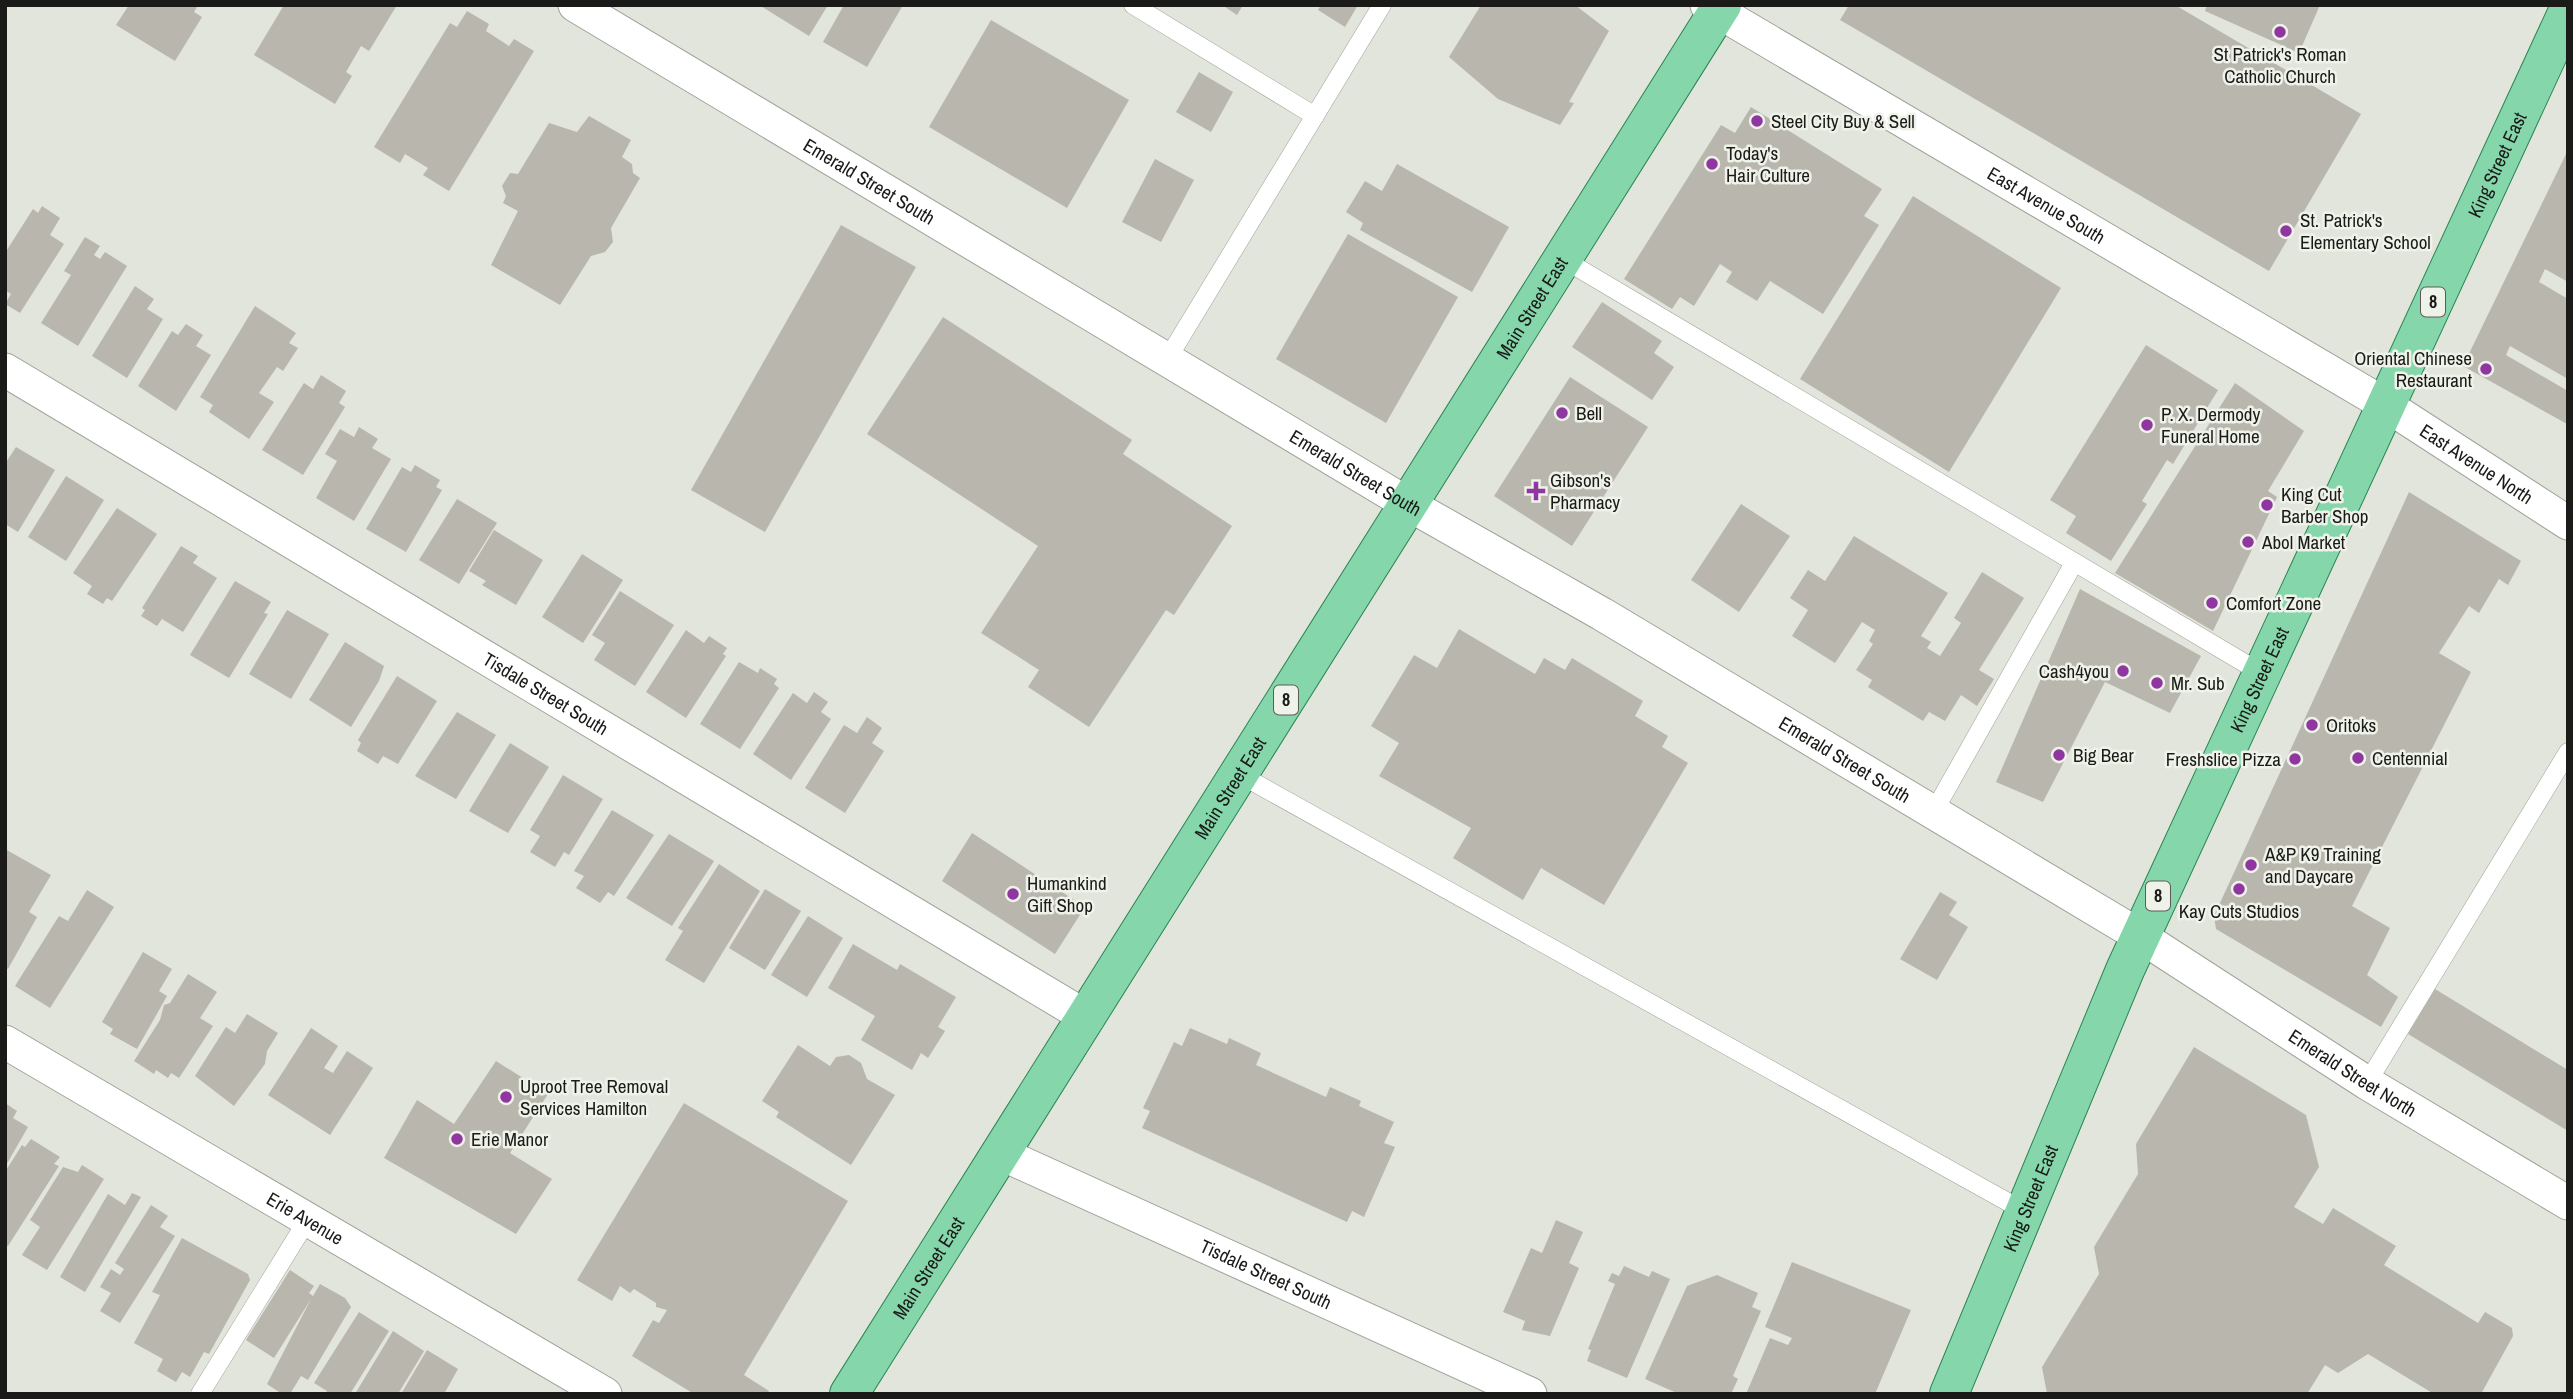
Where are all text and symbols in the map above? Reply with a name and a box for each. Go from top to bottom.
marker: St Patrick's Roman Catholic Church [2272,24,2288,40]
place label: St Patrick's Roman Catholic Church [2214,41,2346,89]
street label: King Street East [2461,107,2533,222]
place label: Steel City Buy & Sell [1771,108,1915,134]
marker: Steel City Buy & Sell [1749,113,1765,129]
street label: Emerald Street South [799,132,940,231]
place label: Today's Hair Culture [1726,140,1810,188]
marker: Today's Hair Culture [1704,156,1720,172]
street label: East Avenue South [1983,160,2110,250]
place label: St. Patrick's Elementary School [2300,207,2431,255]
marker: St. Patrick's Elementary School [2278,223,2294,239]
street label: Main Street East [1490,251,1574,364]
road number: 8 [2421,288,2445,316]
place label: Oriental Chinese Restaurant [2354,345,2473,393]
marker: Oriental Chinese Restaurant [2478,361,2494,377]
place label: Bell [1576,400,1602,426]
place label: P. X. Dermody Funeral Home [2161,401,2261,449]
marker: Bell [1554,405,1570,421]
marker: P. X. Dermody Funeral Home [2139,417,2155,433]
street label: East Avenue North [2415,418,2538,510]
street label: Emerald Street South [1285,423,1426,522]
place label: Gibson's Pharmacy [1550,467,1620,515]
place label: King Cut Barber Shop [2281,481,2368,529]
marker: Gibson's Pharmacy [1528,483,1544,499]
marker: King Cut Barber Shop [2259,497,2275,513]
place label: Abol Market [2261,529,2346,555]
marker: Abol Market [2240,534,2256,550]
place label: Comfort Zone [2226,590,2321,616]
marker: Comfort Zone [2204,595,2220,611]
street label: King Street East [2224,622,2295,737]
street label: Tisdale Street South [478,646,613,741]
place label: Cash4you [2039,658,2109,684]
marker: Cash4you [2115,663,2131,679]
place label: Mr. Sub [2171,670,2225,696]
marker: Mr. Sub [2149,675,2165,691]
road number: 8 [1274,686,1298,714]
street label: Emerald Street South [1774,710,1915,809]
place label: Oritoks [2326,712,2376,738]
marker: Oritoks [2304,717,2320,733]
street label: Main Street East [1188,731,1272,844]
place label: Big Bear [2073,742,2134,768]
place label: Centennial [2372,745,2447,771]
place label: Freshslice Pizza [2166,746,2281,772]
marker: Big Bear [2051,747,2067,763]
marker: Centennial [2350,750,2366,766]
marker: Freshslice Pizza [2287,751,2303,767]
place label: A&P K9 Training and Daycare [2264,841,2381,889]
marker: A&P K9 Training and Daycare [2243,857,2259,873]
place label: Humankind Gift Shop [1027,870,1107,918]
marker: Kay Cuts Studios [2231,881,2247,897]
road number: 8 [2146,882,2170,911]
marker: Humankind Gift Shop [1005,886,1021,902]
place label: Kay Cuts Studios [2179,898,2299,924]
street label: Emerald Street North [2284,1023,2422,1123]
place label: Uproot Tree Removal Services Hamilton [520,1073,668,1121]
marker: Uproot Tree Removal Services Hamilton [498,1089,514,1105]
place label: Erie Manor [471,1126,549,1152]
marker: Erie Manor [449,1131,465,1147]
street label: King Street East [1996,1140,2064,1256]
street label: Erie Avenue [262,1185,348,1251]
street label: Main Street East [886,1211,971,1324]
street label: Tisdale Street South [1196,1233,1336,1315]

